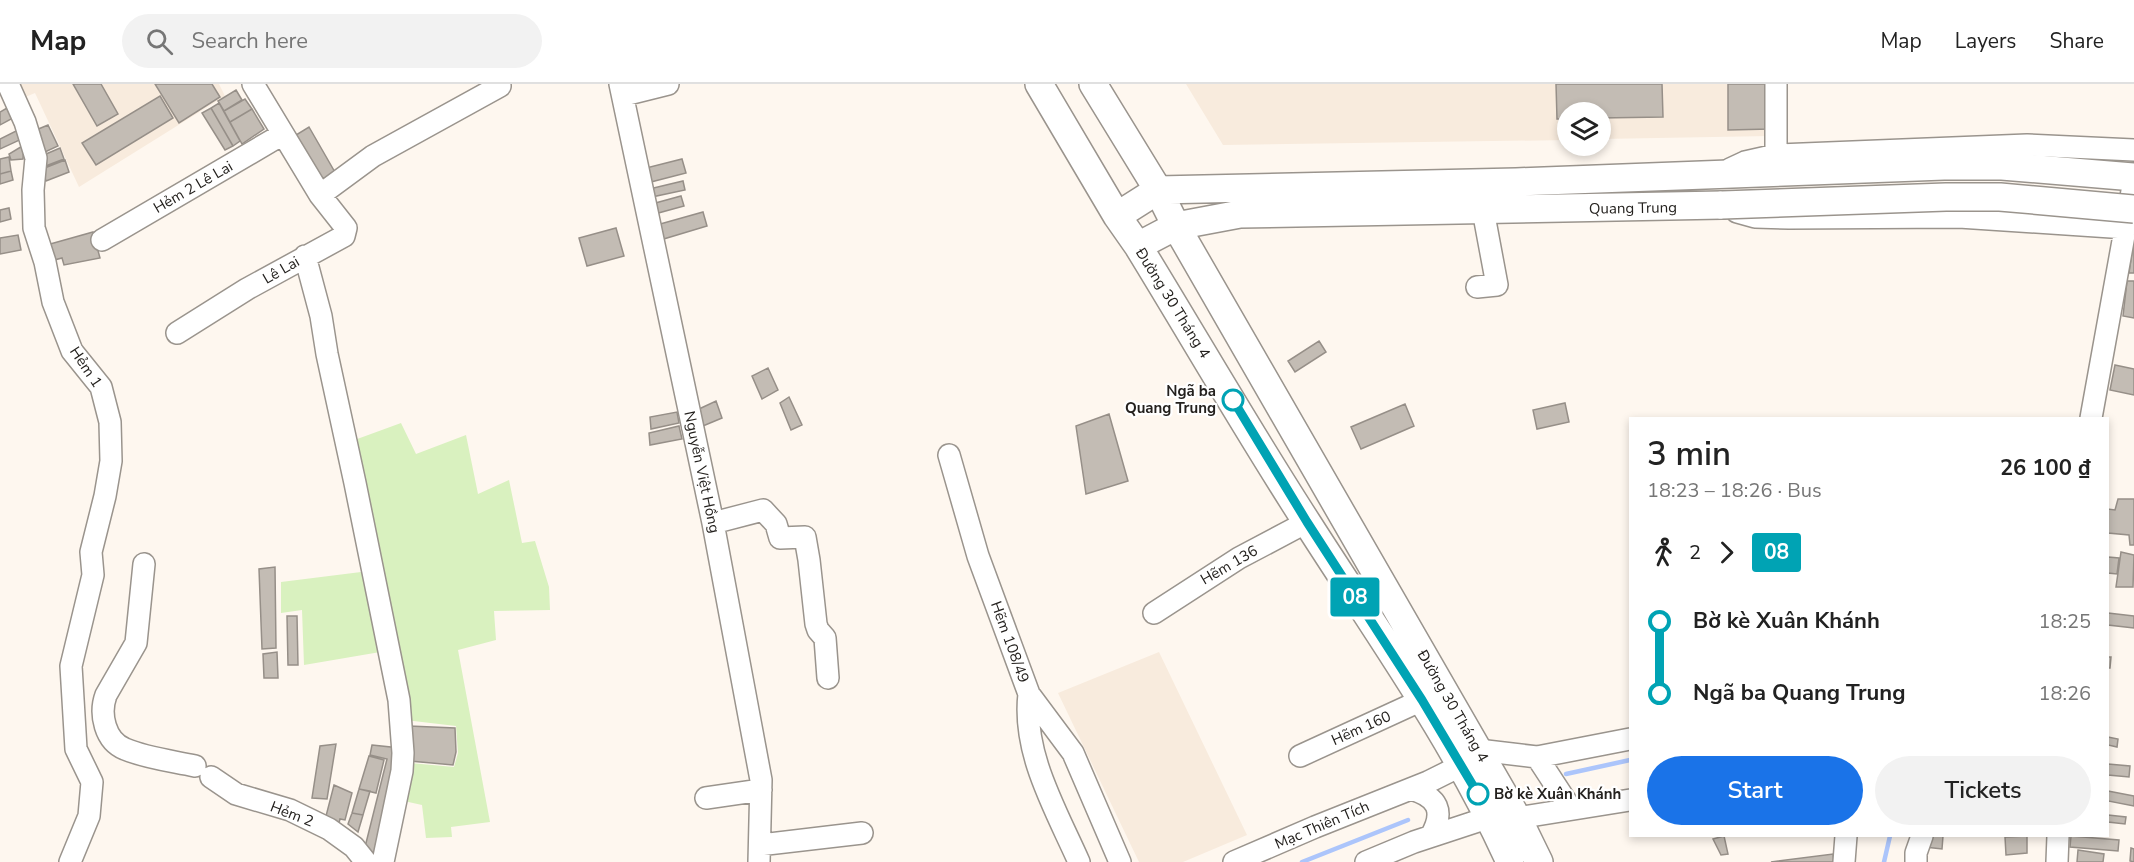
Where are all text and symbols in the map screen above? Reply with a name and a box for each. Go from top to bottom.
search box [122,14,542,68]
text: Map [30,22,86,60]
icon: search [143,25,176,58]
text: Search here [191,26,308,56]
text: Map [1880,27,1922,55]
text: Layers [1955,27,2016,55]
text: Share [2049,27,2104,55]
map controls [1557,102,1611,156]
button: layers [1557,102,1611,156]
street label: Hẻm 2 Lê Lai [150,156,236,218]
street label: Quang Trung [1589,197,1677,219]
street label: Đường 30 Tháng 4 [1130,243,1215,362]
street label: Lê Lai [259,251,303,289]
street label: Hẻm 1 [65,343,107,391]
place label: Ngã ba Quang Trung [1125,381,1216,418]
marker: Ngã ba Quang Trung [1222,389,1244,411]
street label: Nguyễn Việt Hồng [679,409,725,535]
text: 3 min [1647,432,1731,477]
text: 26 100 ₫ [2000,453,2091,483]
text: 18:23 – 18:26 · Bus [1647,477,1822,504]
icon: walk [1647,536,1680,569]
icon: forward [1710,536,1743,569]
text: 08 [1764,538,1789,566]
text: 2 [1689,539,1701,566]
street label: Hẽm 136 [1197,541,1261,589]
line badge: 08 [1328,578,1382,616]
text: 08 [1342,583,1368,611]
street label: Hẽm 108/49 [986,598,1034,686]
text: Bờ kè Xuân Khánh [1693,606,1880,636]
text: 18:25 [2038,608,2091,635]
street label: Đường 30 Tháng 4 [1412,645,1493,766]
text: Ngã ba Quang Trung [1693,678,1906,708]
text: 18:26 [2038,680,2091,707]
street label: Hẽm 160 [1328,706,1394,750]
button: Start [1647,756,1863,825]
button: Tickets [1875,756,2091,825]
marker: Bờ kè Xuân Khánh [1467,783,1489,805]
place label: Bờ kè Xuân Khánh [1494,784,1621,804]
street label: Mạc Thiên Tích [1272,796,1372,854]
street label: Hẻm 2 [267,797,317,831]

